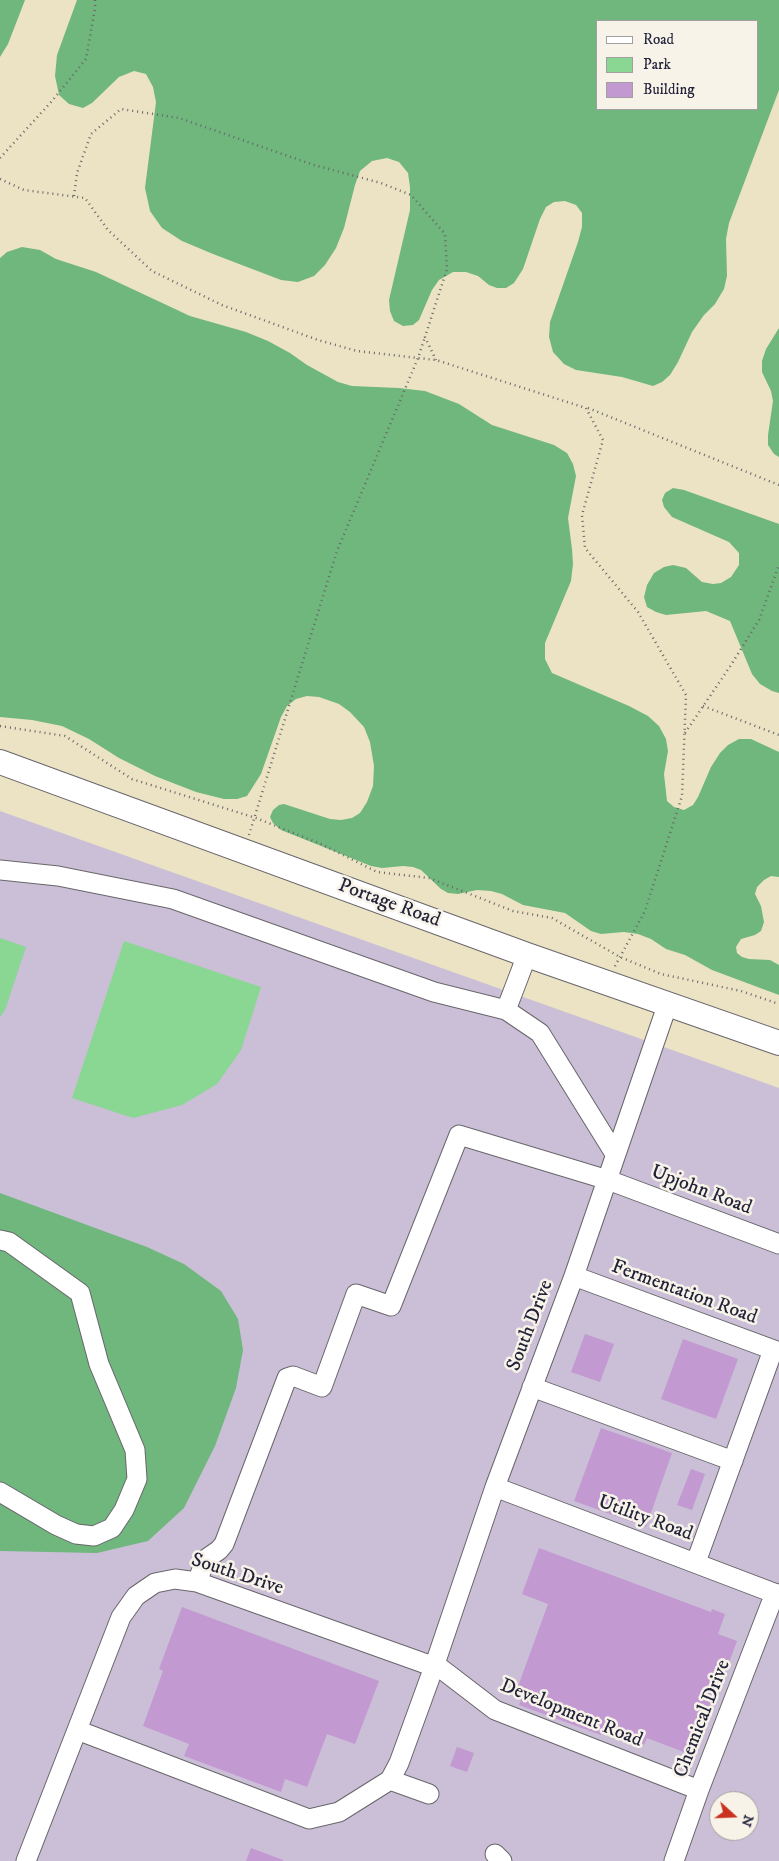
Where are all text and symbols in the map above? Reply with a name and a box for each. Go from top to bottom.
legend [596,20,759,110]
text: Road [643,30,674,49]
text: Park [643,55,671,74]
text: Building [643,80,695,99]
street label: Portage Road [335,874,443,934]
street label: Upjohn Road [647,1161,755,1221]
street label: Fermentation Road [608,1255,760,1331]
street label: South Drive [503,1277,559,1375]
street label: Utility Road [594,1491,696,1547]
street label: South Drive [188,1549,286,1601]
street label: Chemical Drive [670,1657,736,1781]
street label: Development Road [496,1674,646,1754]
north arrow [709,1791,759,1841]
text: N [737,1812,758,1829]

